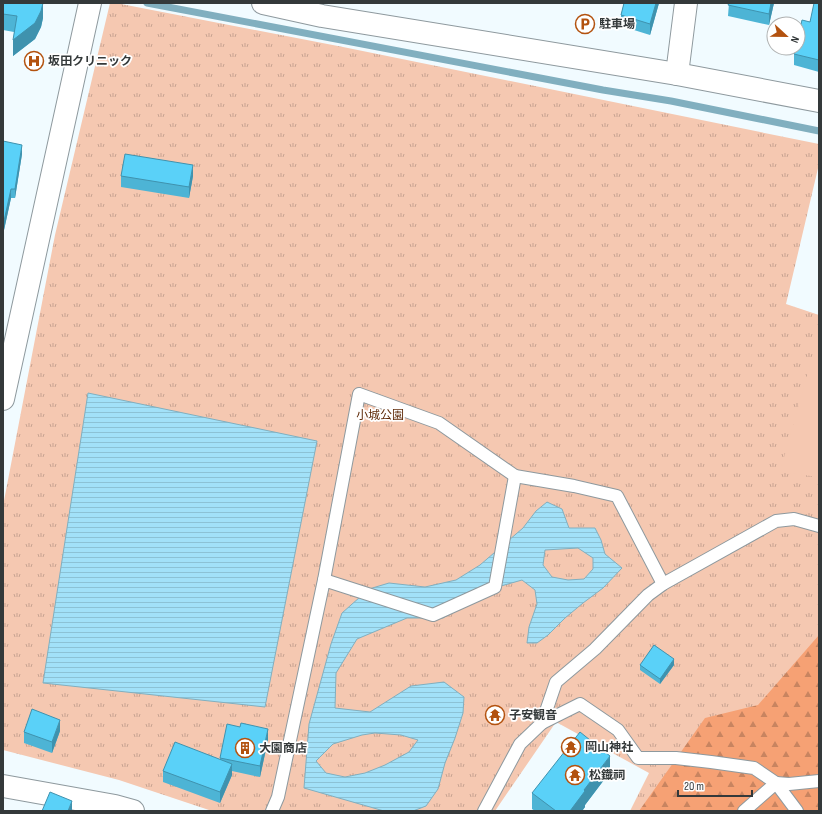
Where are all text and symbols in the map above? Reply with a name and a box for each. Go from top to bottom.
parking icon: 駐車場 [574,13,596,35]
north arrow [766,16,806,56]
place label: 駐車場 [599,17,635,32]
text: N [788,34,802,45]
hospital icon: 坂田クリニック [23,50,45,72]
place label: 坂田クリニック [48,54,132,69]
park label: 小城公園 [356,408,404,423]
temple icon: 子安観音 [484,704,506,726]
place label: 子安観音 [509,708,557,723]
temple icon: 岡山神社 [560,736,582,758]
building icon: 大園商店 [234,737,256,759]
place label: 岡山神社 [585,740,633,755]
place label: 大園商店 [259,741,307,756]
temple icon: 松鐡祠 [564,764,586,786]
place label: 松鐡祠 [589,768,625,783]
scale bar [678,772,752,798]
text: 20 m [684,779,704,794]

